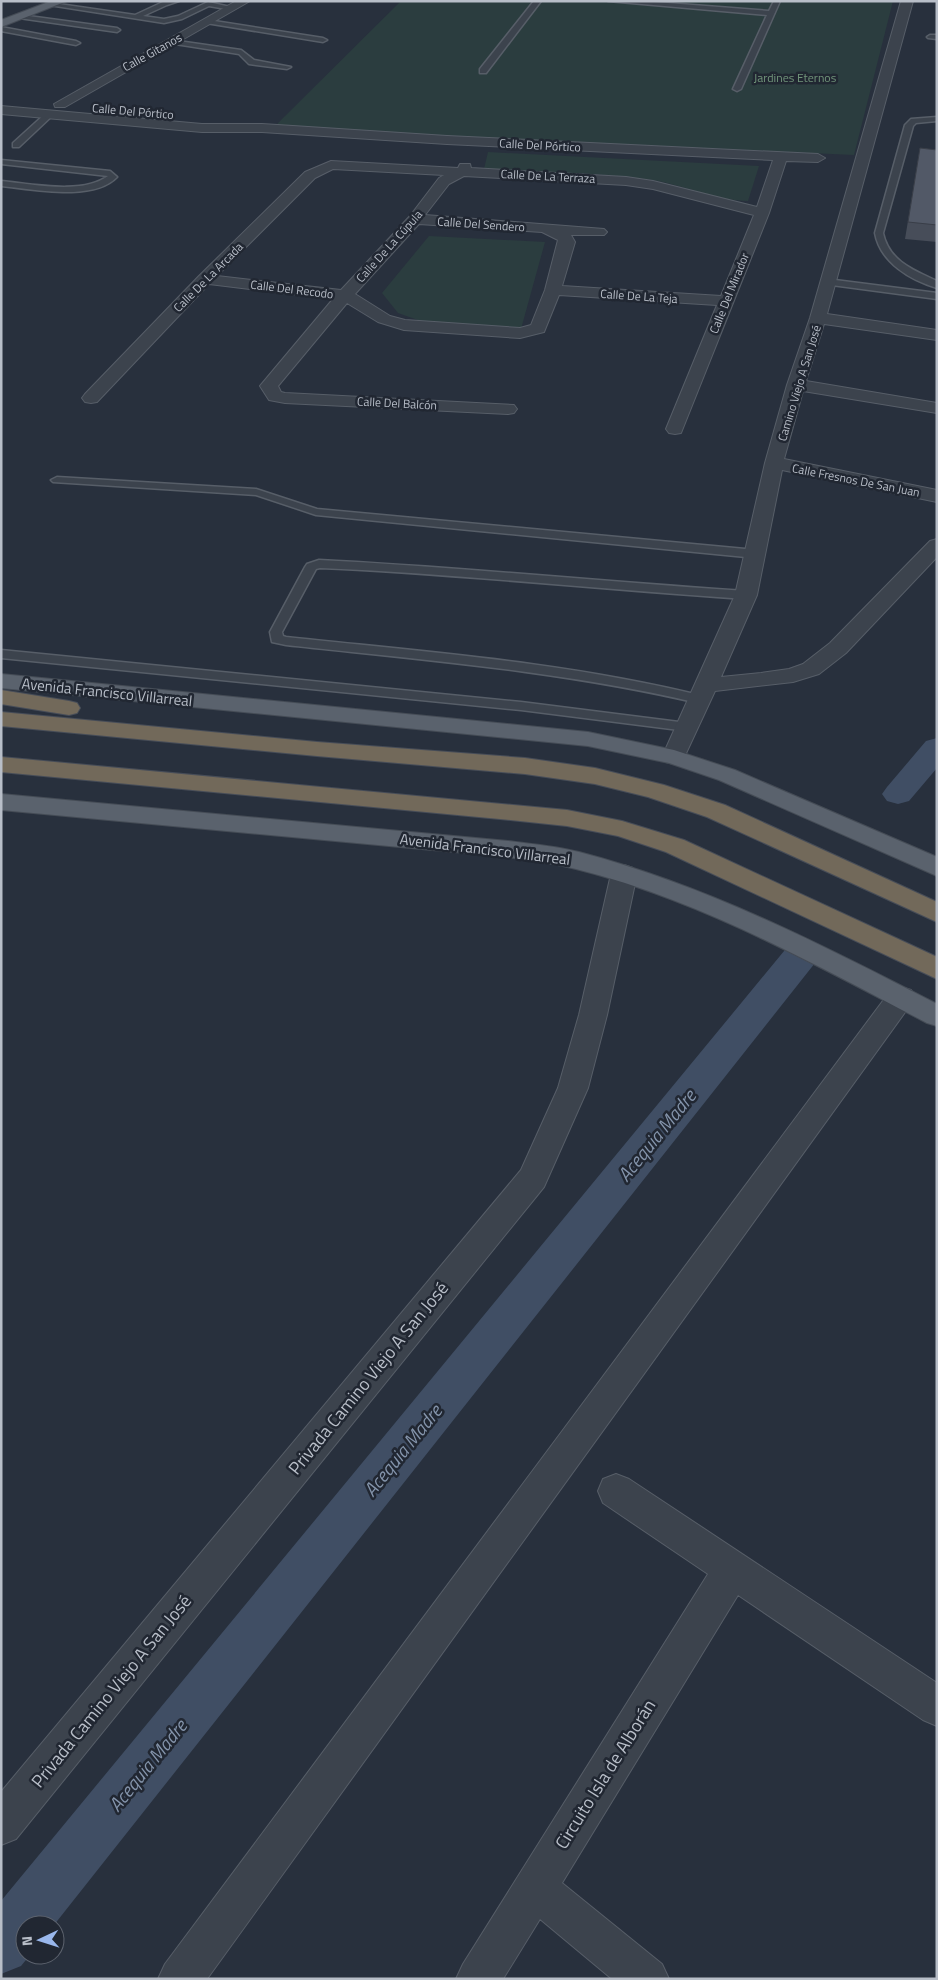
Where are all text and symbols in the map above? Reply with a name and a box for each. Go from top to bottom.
street label: Calle Gitanos [119,28,186,76]
park label: Jardines Eternos [754,68,837,87]
street label: Calle Del Pórtico [91,98,175,124]
street label: Calle Del Pórtico [499,133,581,157]
street label: Calle De La Terraza [500,164,596,188]
street label: Calle De La Cúpula [351,206,427,286]
street label: Calle Del Sendero [437,211,525,237]
street label: Calle De La Arcada [169,238,247,316]
street label: Calle Del Mirador [704,250,754,336]
street label: Calle Del Recodo [249,274,335,304]
street label: Calle De La Teja [600,284,678,308]
street label: Camino Viejo A San José [772,323,826,443]
street label: Calle Del Balcón [356,391,438,415]
street label: Calle Fresnos De San Juan [790,458,922,502]
street label: Avenida Francisco Villarreal [21,672,193,712]
street label: Avenida Francisco Villarreal [399,827,571,871]
water label: Acequia Madre [610,1082,703,1187]
street label: Privada Camino Viejo A San José [281,1276,455,1480]
water label: Acequia Madre [356,1397,449,1502]
street label: Privada Camino Viejo A San José [24,1589,198,1793]
street label: Circuito Isla de Alborán [548,1694,662,1854]
water label: Acequia Madre [101,1712,194,1817]
north arrow [15,1915,65,1965]
text: N [16,1935,37,1947]

